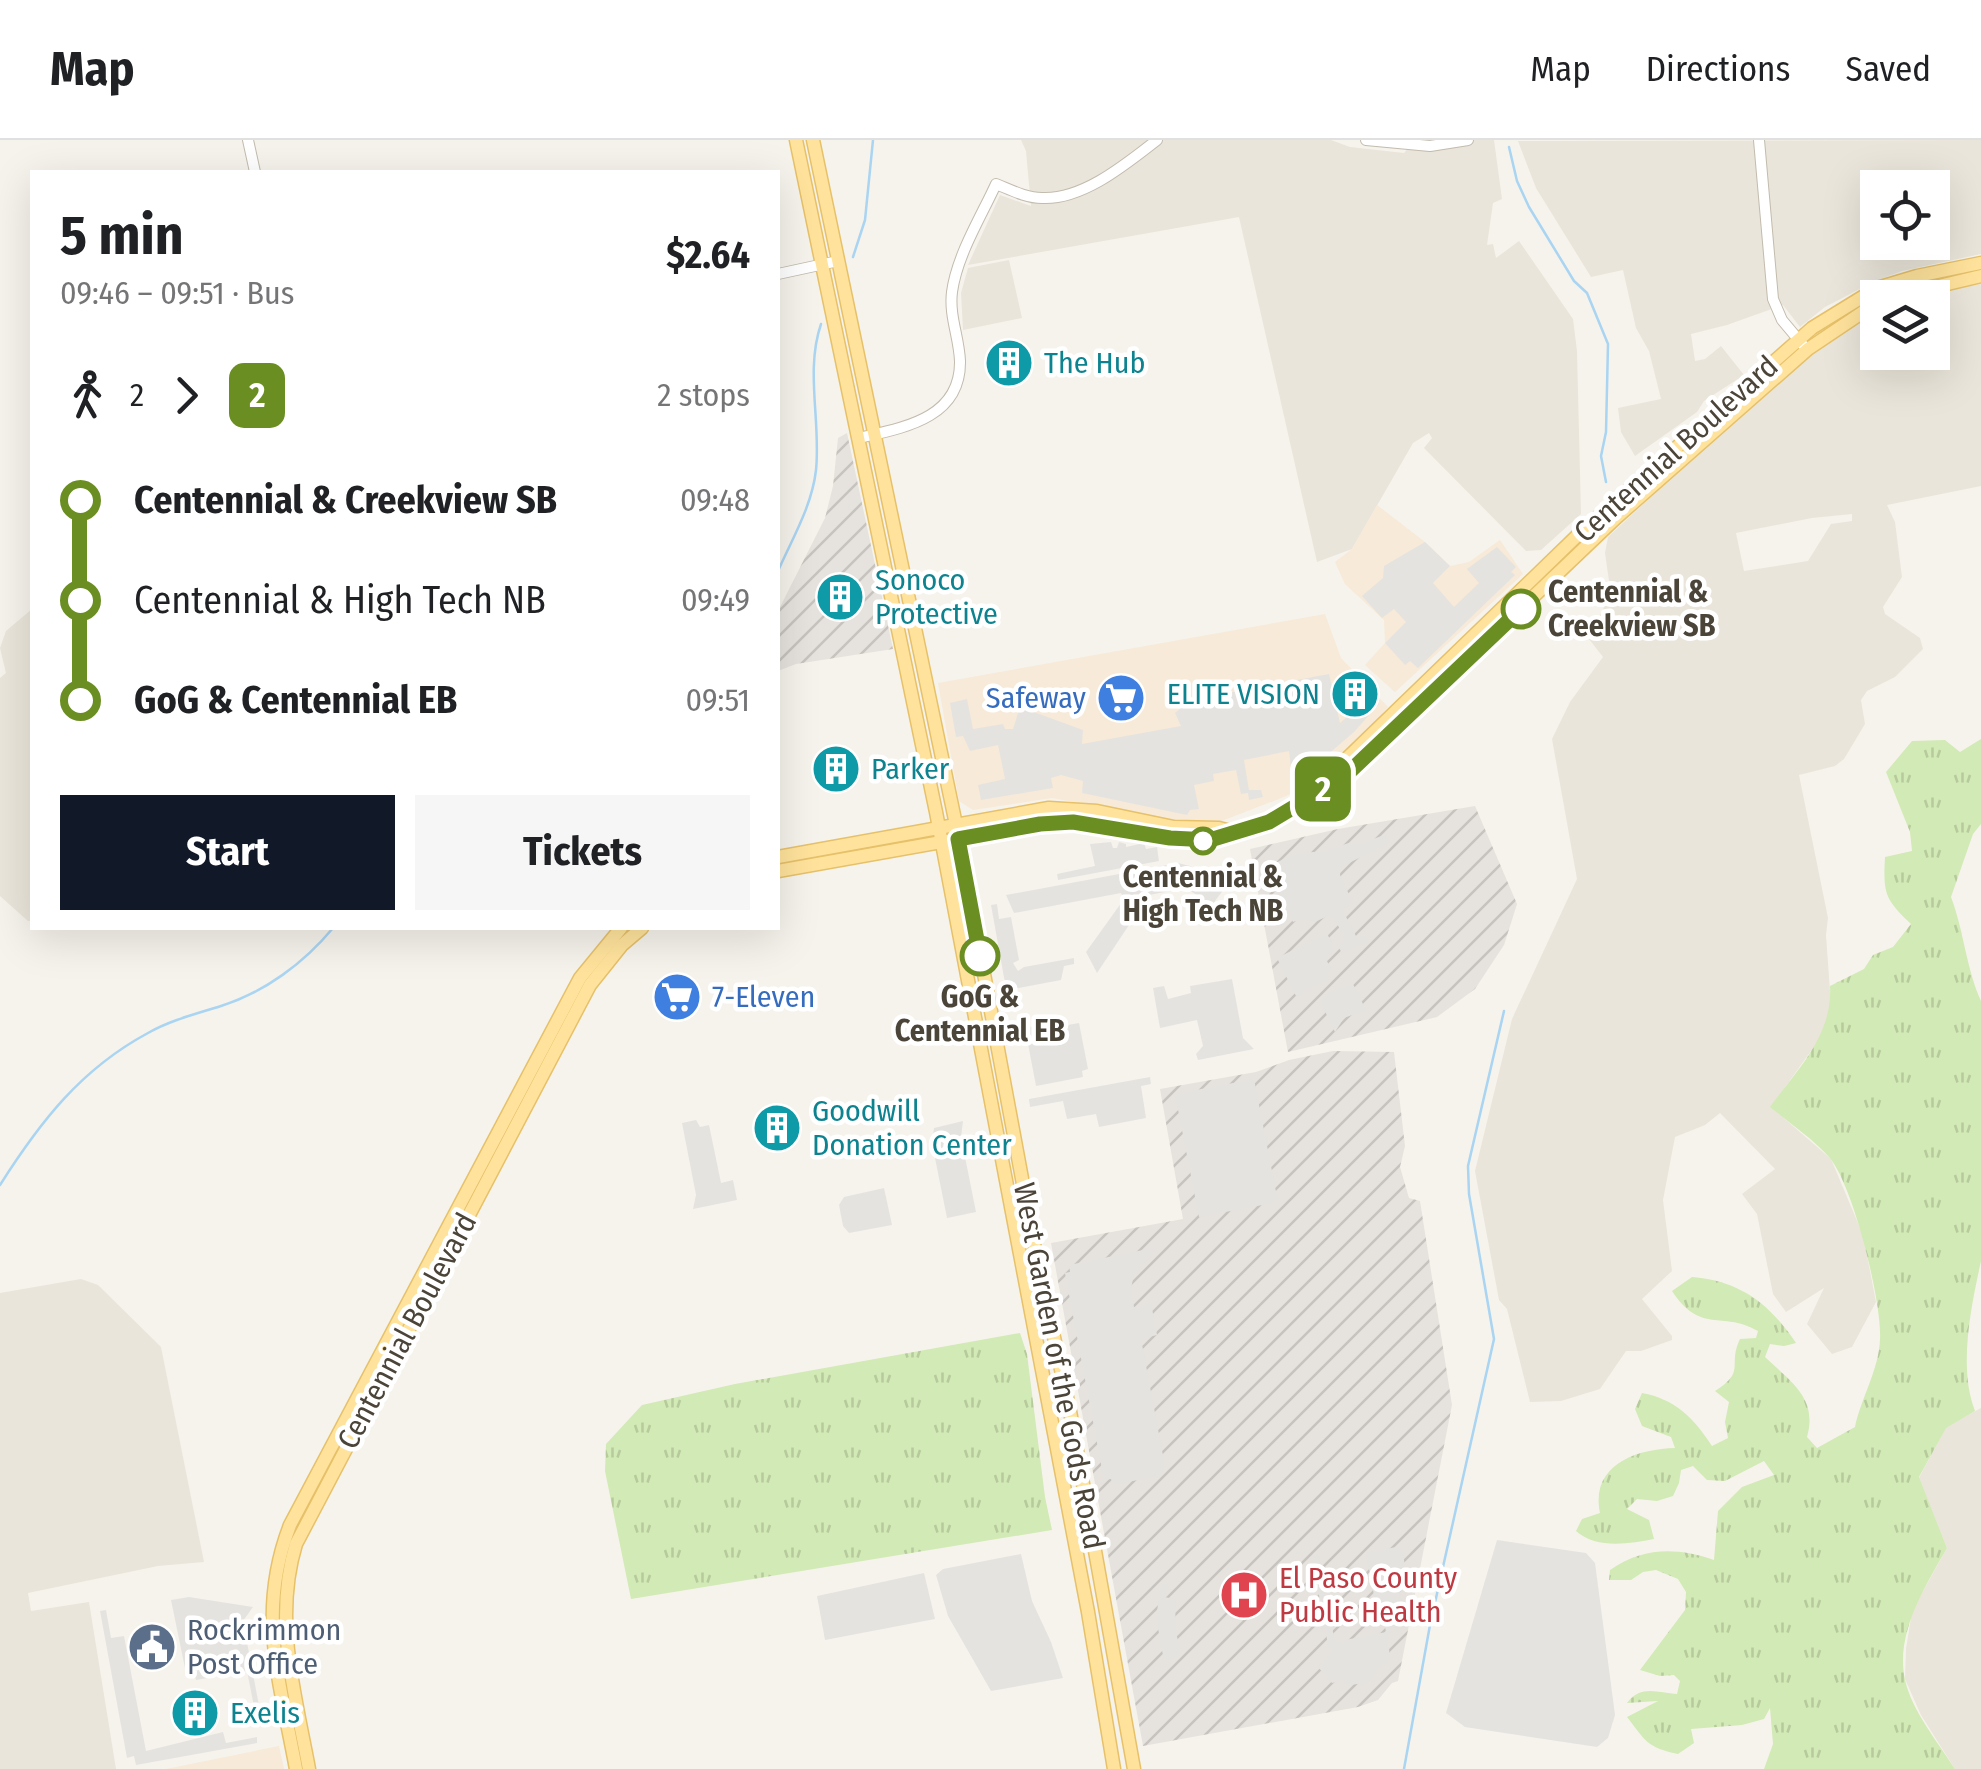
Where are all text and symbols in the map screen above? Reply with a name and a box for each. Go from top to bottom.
text: Map [50,40,134,98]
text: Map [1530,48,1591,90]
text: Directions [1646,48,1791,90]
text: Saved [1846,48,1931,90]
map controls [1860,170,1950,370]
button: locate [1860,170,1950,260]
text: 5 min [60,203,183,269]
text: $2.64 [666,232,750,278]
text: 09:46 – 09:51 · Bus [60,274,294,312]
button: layers [1860,280,1950,370]
building icon: The Hub [983,337,1035,389]
place label: The Hub [1044,345,1145,381]
street label: Centennial Boulevard [1567,348,1785,550]
icon: walk [60,368,115,423]
icon: forward [159,368,214,423]
text: 2 [249,374,265,416]
text: 2 [130,376,144,414]
text: 2 stops [657,376,750,414]
text: Centennial & Creekview SB [134,477,557,523]
text: 09:48 [680,481,750,519]
place label: Sonoco Protective [875,562,998,632]
building icon: Sonoco Protective [814,571,866,623]
place label: Centennial & Creekview SB [1548,574,1716,644]
text: Centennial & High Tech NB [134,577,546,623]
text: 09:49 [681,581,750,619]
marker: Centennial & Creekview SB [1502,590,1540,628]
building icon: ELITE VISION [1329,668,1381,720]
supermarket icon: Safeway [1095,672,1147,724]
place label: ELITE VISION [1167,676,1320,712]
text: GoG & Centennial EB [134,677,457,723]
place label: Safeway [986,680,1087,716]
text: 09:51 [686,681,750,719]
building icon: Parker [810,743,862,795]
place label: Parker [871,751,950,787]
line badge: 2 [1290,756,1356,822]
text: 2 [1315,768,1331,810]
button: Start [60,795,395,910]
button: Tickets [415,795,750,910]
marker: Centennial & High Tech NB [1190,828,1216,854]
place label: Centennial & High Tech NB [1123,859,1284,929]
marker: GoG & Centennial EB [961,937,999,975]
supermarket icon: 7-Eleven [651,971,703,1023]
place label: 7-Eleven [712,979,815,1015]
place label: GoG & Centennial EB [895,979,1065,1049]
place label: Goodwill Donation Center [812,1093,1012,1163]
building icon: Goodwill Donation Center [751,1102,803,1154]
street label: West Garden of the Gods Road [1006,1180,1112,1552]
street label: Centennial Boulevard [330,1207,484,1455]
place label: El Paso County Public Health [1279,1560,1458,1630]
hospital icon: El Paso County Public Health [1218,1569,1270,1621]
place label: Rockrimmon Post Office [187,1612,341,1682]
public building icon: Rockrimmon Post Office [126,1621,178,1673]
building icon: Exelis [169,1687,221,1739]
place label: Exelis [230,1695,300,1731]

